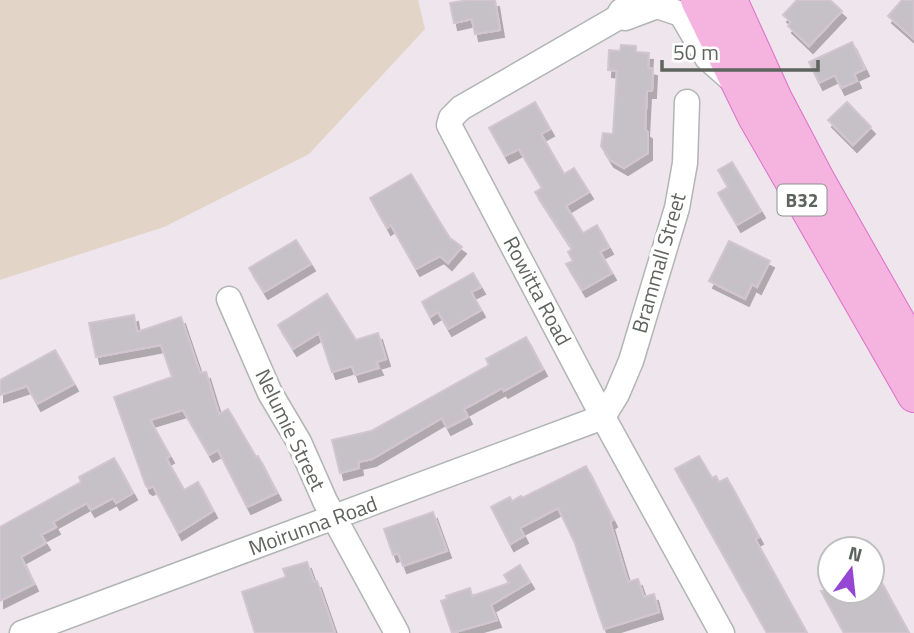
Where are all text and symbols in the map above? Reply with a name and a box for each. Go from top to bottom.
scale bar [662,28,818,72]
text: 50 m [673,36,719,68]
road number: B32 [778,184,826,216]
street label: Brammall Street [623,188,694,337]
street label: Rowitta Road [496,230,580,351]
street label: Nelumie Street [248,363,335,497]
street label: Moirunna Road [244,487,381,563]
north arrow [816,535,886,605]
text: N [845,537,866,569]

